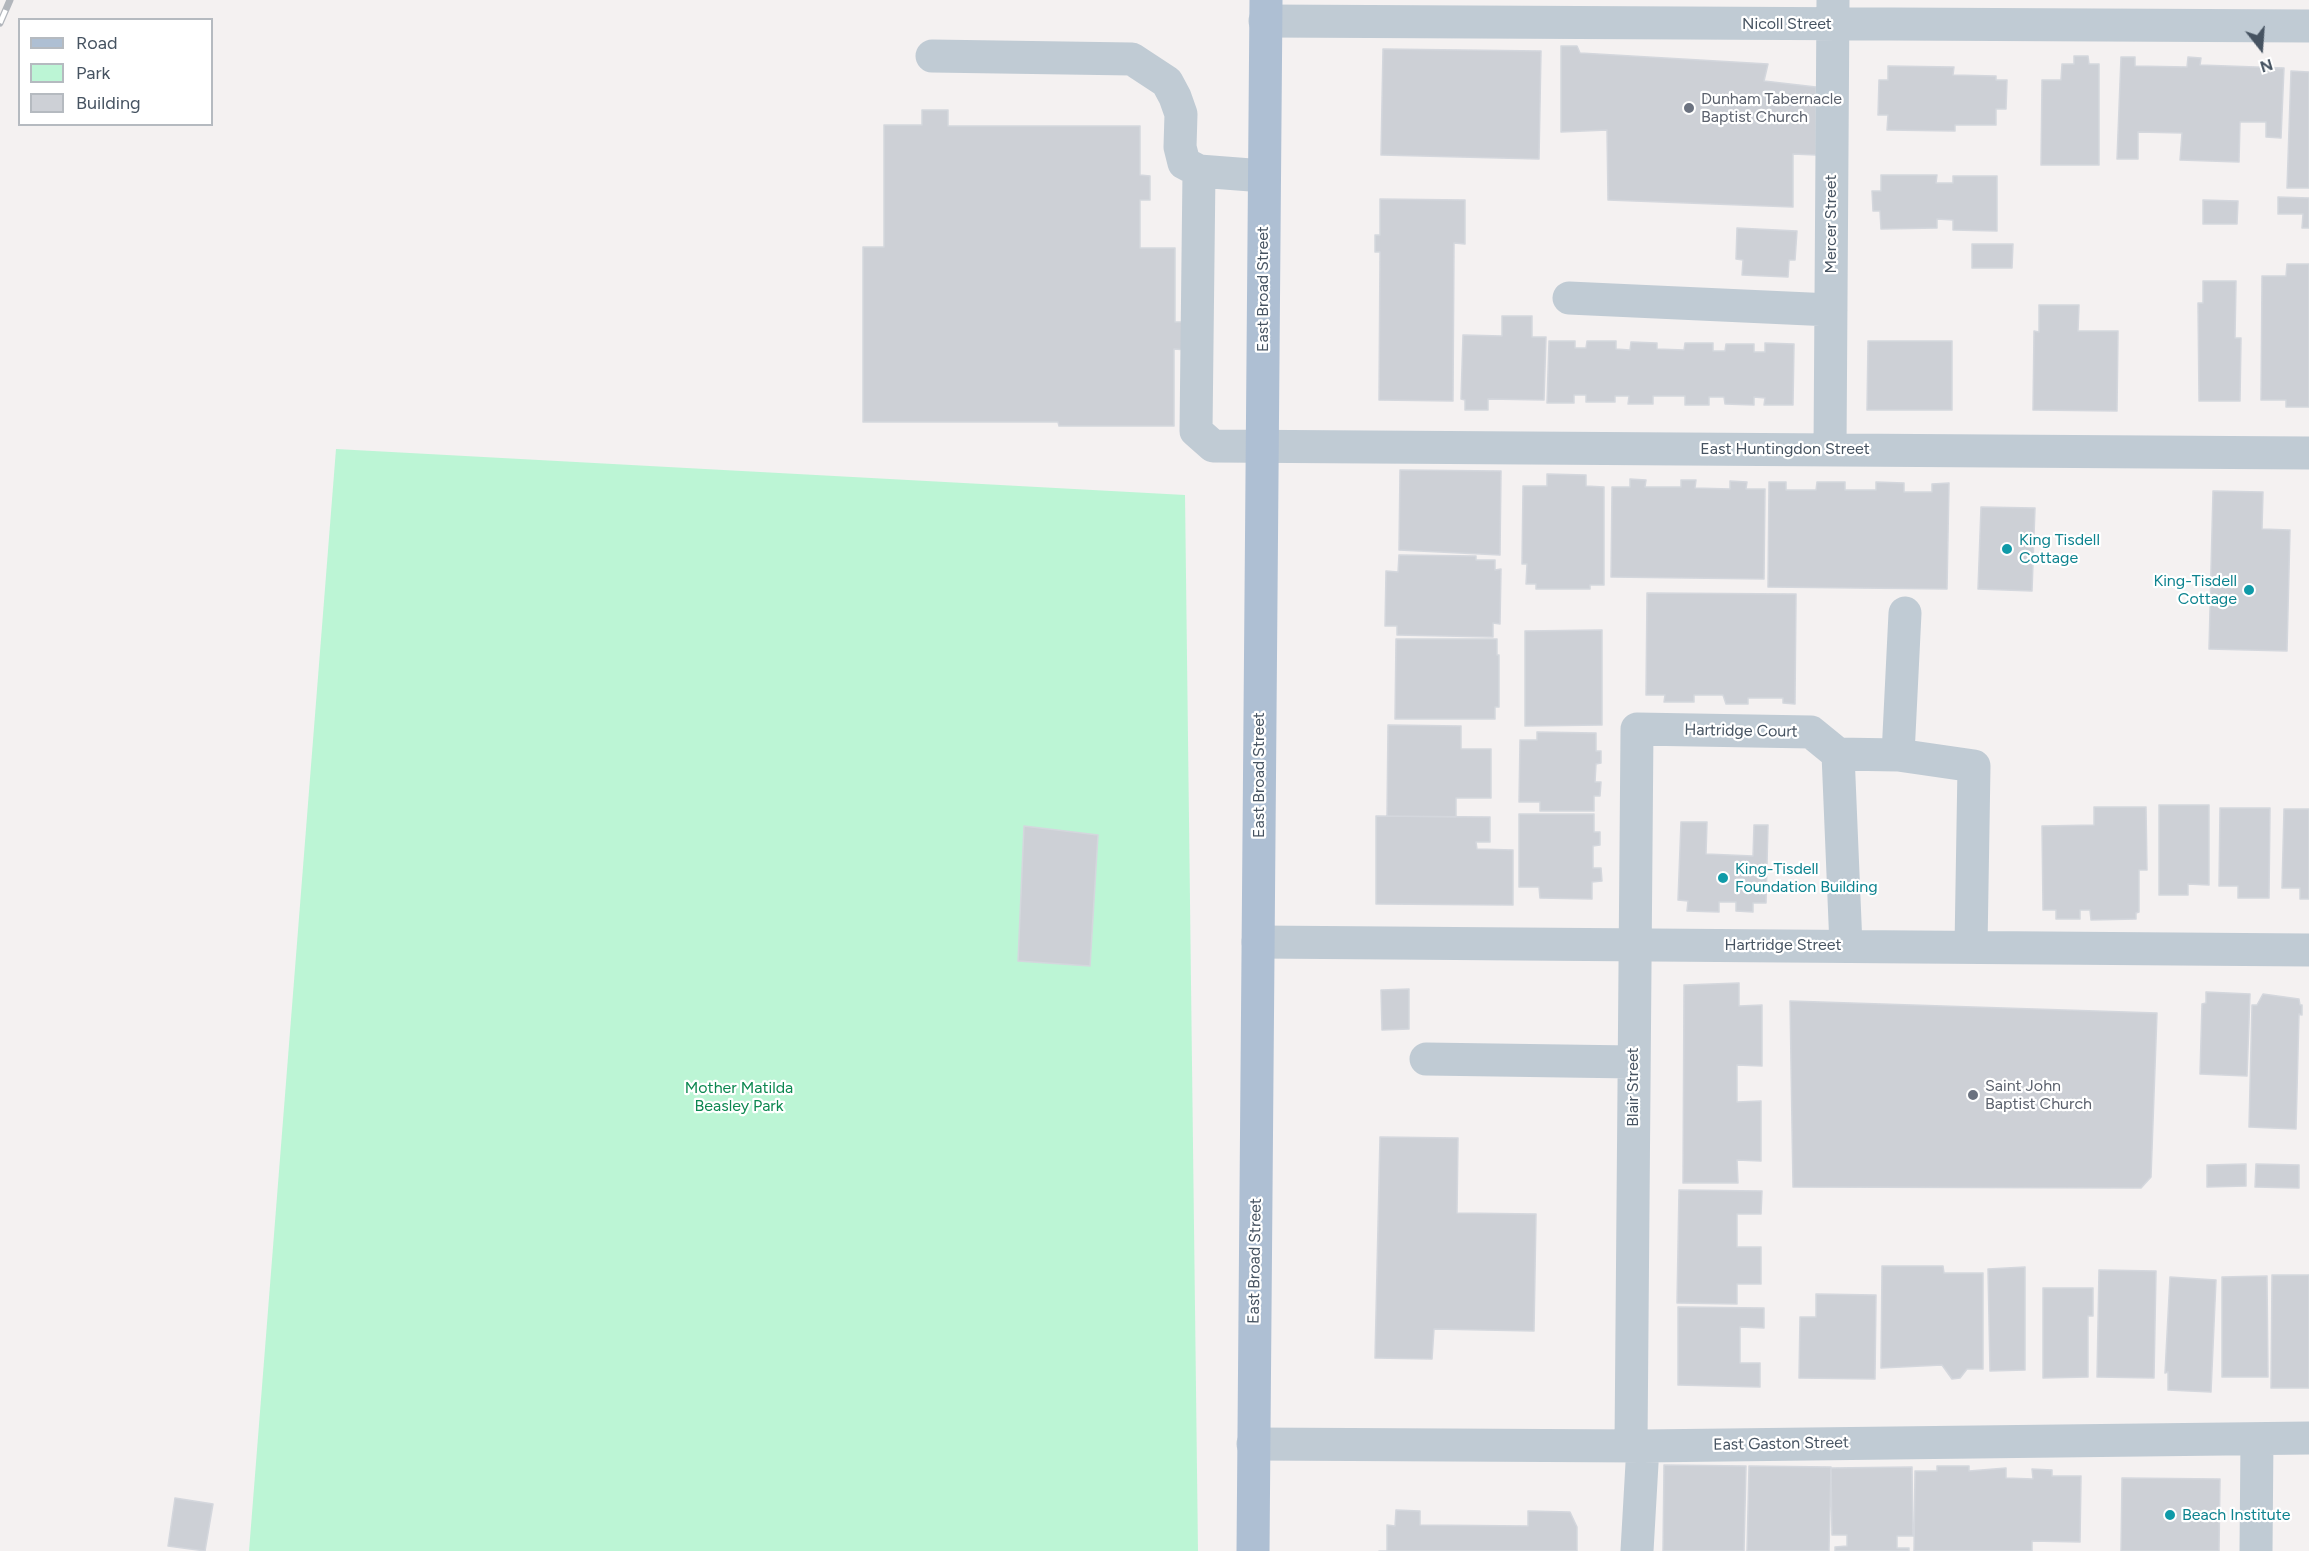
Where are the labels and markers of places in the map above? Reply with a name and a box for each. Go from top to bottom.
place label: Dunham Tabernacle Baptist Church [1701,89,1842,127]
marker: Dunham Tabernacle Baptist Church [1682,101,1696,115]
place label: King Tisdell Cottage [2019,530,2100,568]
marker: King Tisdell Cottage [2000,542,2014,556]
place label: King-Tisdell Cottage [2153,571,2237,609]
marker: King-Tisdell Cottage [2242,583,2256,597]
place label: King-Tisdell Foundation Building [1735,859,1878,897]
marker: King-Tisdell Foundation Building [1716,871,1730,885]
place label: Saint John Baptist Church [1985,1076,2092,1114]
marker: Saint John Baptist Church [1966,1088,1980,1102]
place label: Beach Institute [2182,1505,2290,1525]
marker: Beach Institute [2163,1508,2177,1522]

